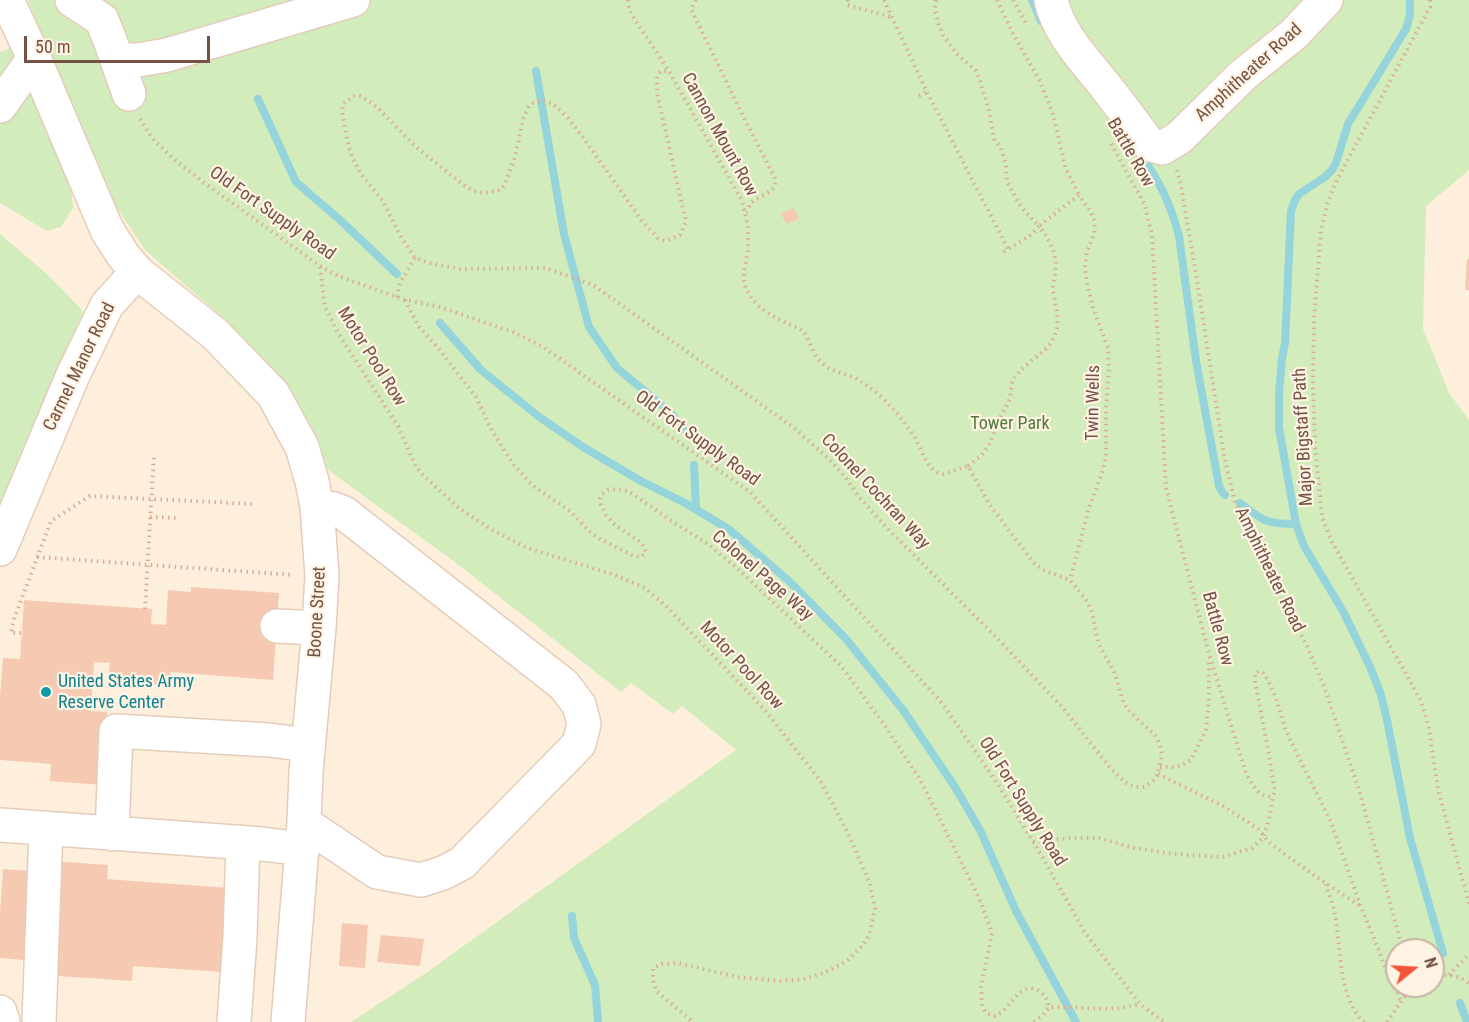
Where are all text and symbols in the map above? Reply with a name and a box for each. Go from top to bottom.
street label: Amphitheater Road [1191,19,1307,127]
scale bar [27,24,213,62]
text: 50 m [35,36,70,57]
street label: Cannon Mount Row [676,69,762,201]
street label: Battle Row [1102,115,1158,191]
street label: Old Fort Supply Road [205,163,339,265]
street label: Carmel Manor Road [40,299,120,435]
street label: Motor Pool Row [332,303,410,411]
street label: Twin Wells [1083,365,1105,441]
street label: Major Bigstaff Path [1290,368,1318,506]
street label: Old Fort Supply Road [631,387,763,491]
park label: Tower Park [970,413,1050,435]
street label: Colonel Cochran Way [816,430,934,554]
street label: Amphitheater Road [1229,504,1309,636]
street label: Colonel Page Way [707,526,817,626]
street label: Boone Street [305,566,331,658]
street label: Battle Row [1197,589,1237,669]
street label: Motor Pool Row [695,617,787,715]
place label: United States Army Reserve Center [58,671,194,714]
marker: United States Army Reserve Center [39,685,53,699]
street label: Old Fort Supply Road [973,733,1071,871]
north arrow [1385,938,1445,998]
text: N [1420,955,1441,970]

